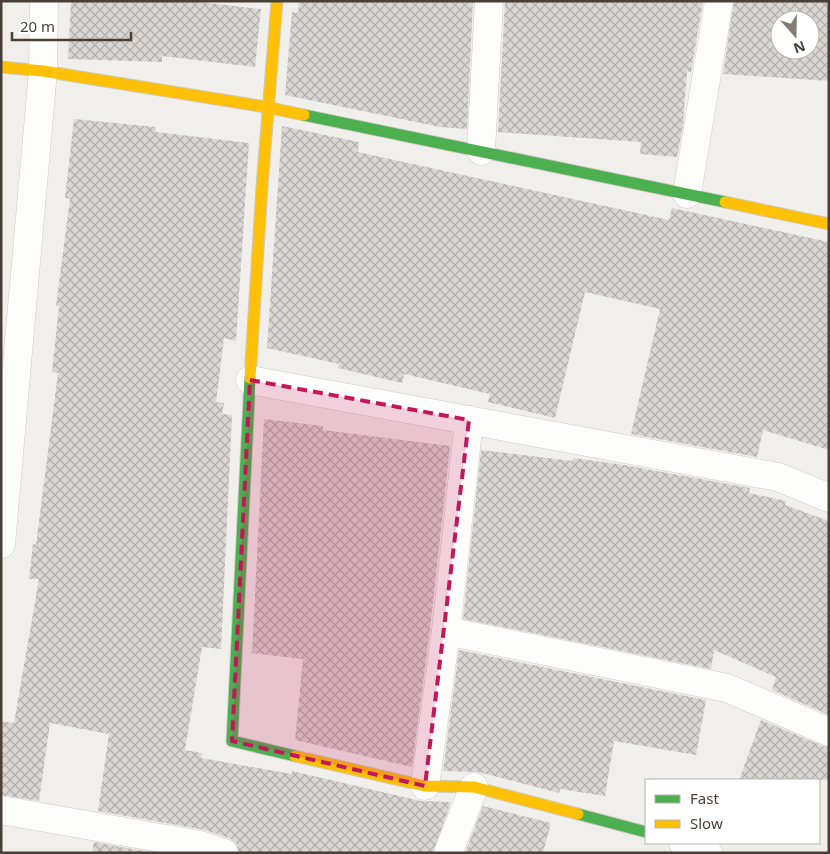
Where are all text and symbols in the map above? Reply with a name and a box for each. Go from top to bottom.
scale bar [12,10,131,42]
north arrow [770,10,820,60]
text: 20 m [20,16,55,36]
text: N [791,37,808,59]
legend [645,779,820,844]
text: Fast [690,788,719,808]
text: Slow [690,813,723,833]

